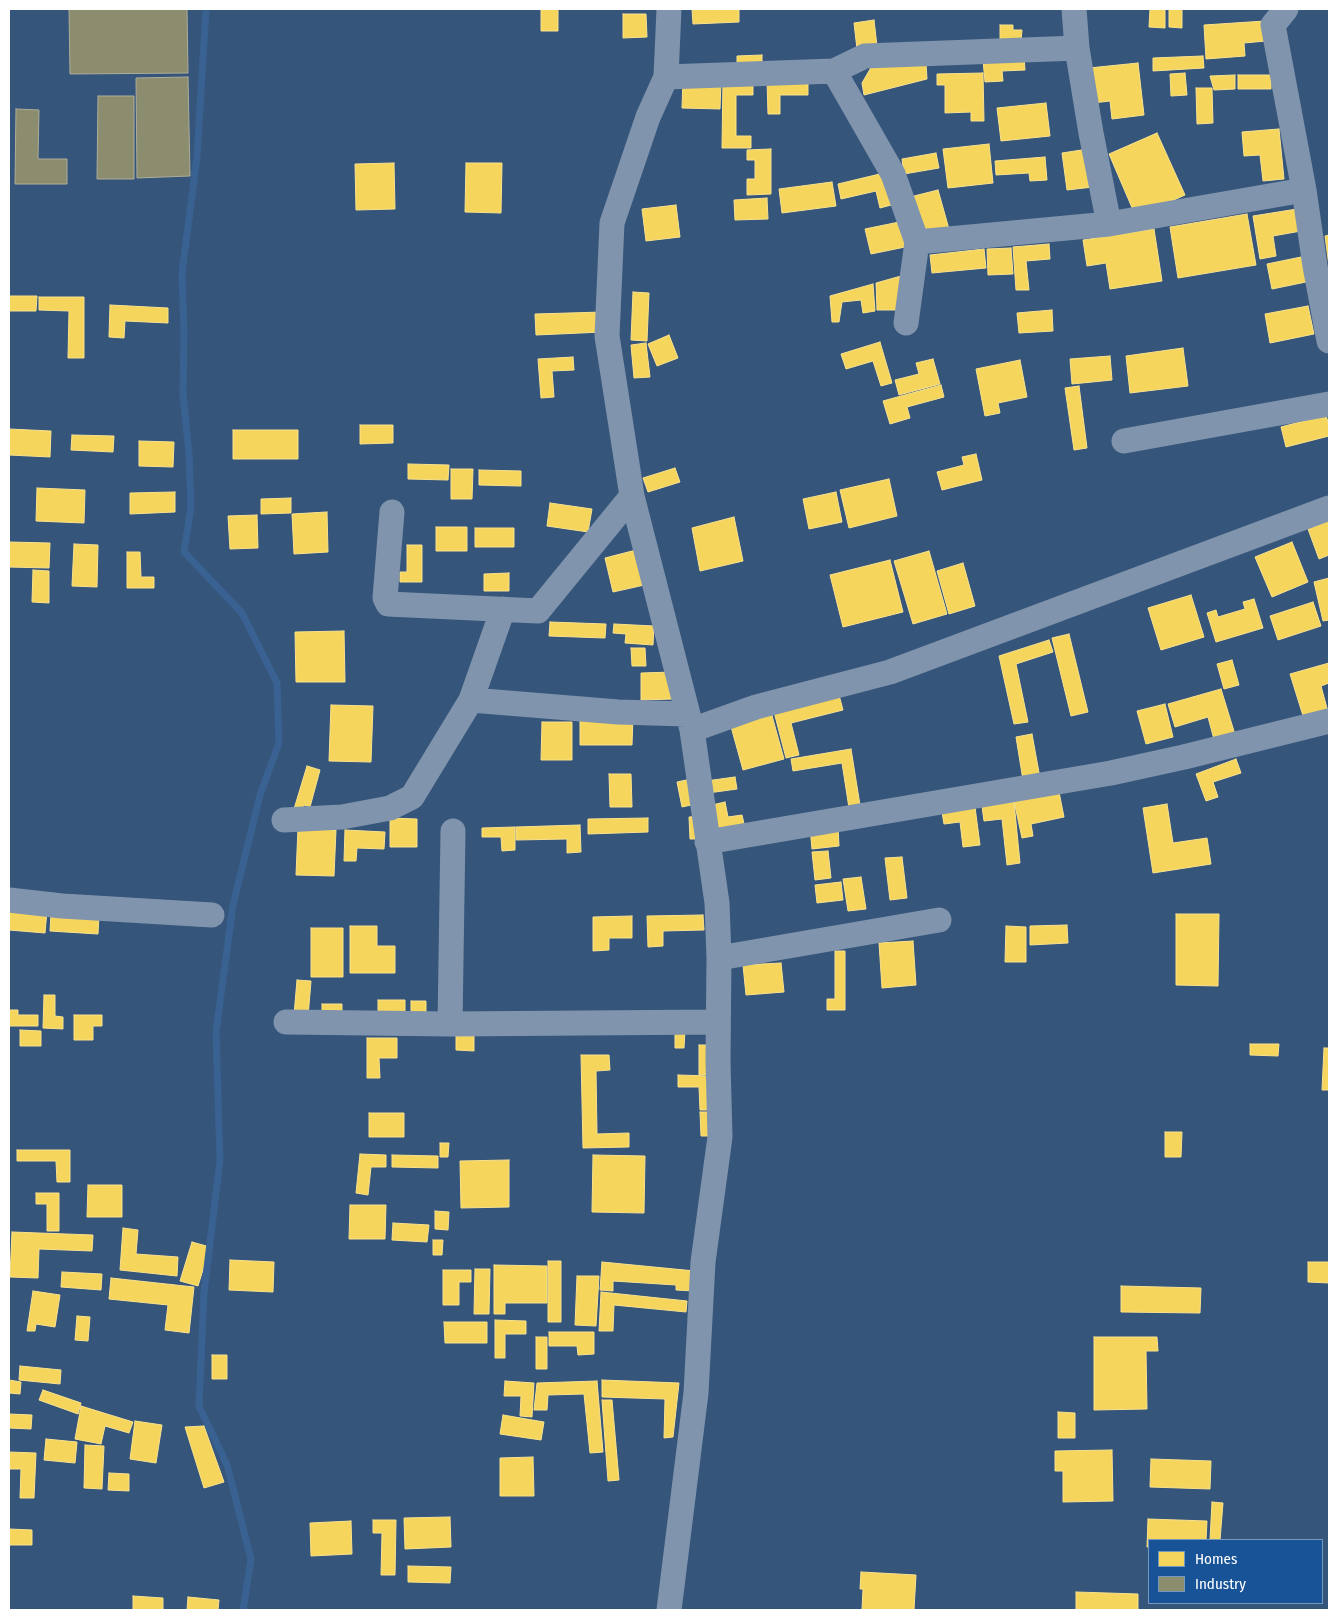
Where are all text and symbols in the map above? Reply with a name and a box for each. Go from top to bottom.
legend [1148,1539,1323,1604]
text: Homes [1195,1550,1237,1568]
text: Industry [1195,1575,1246,1593]

